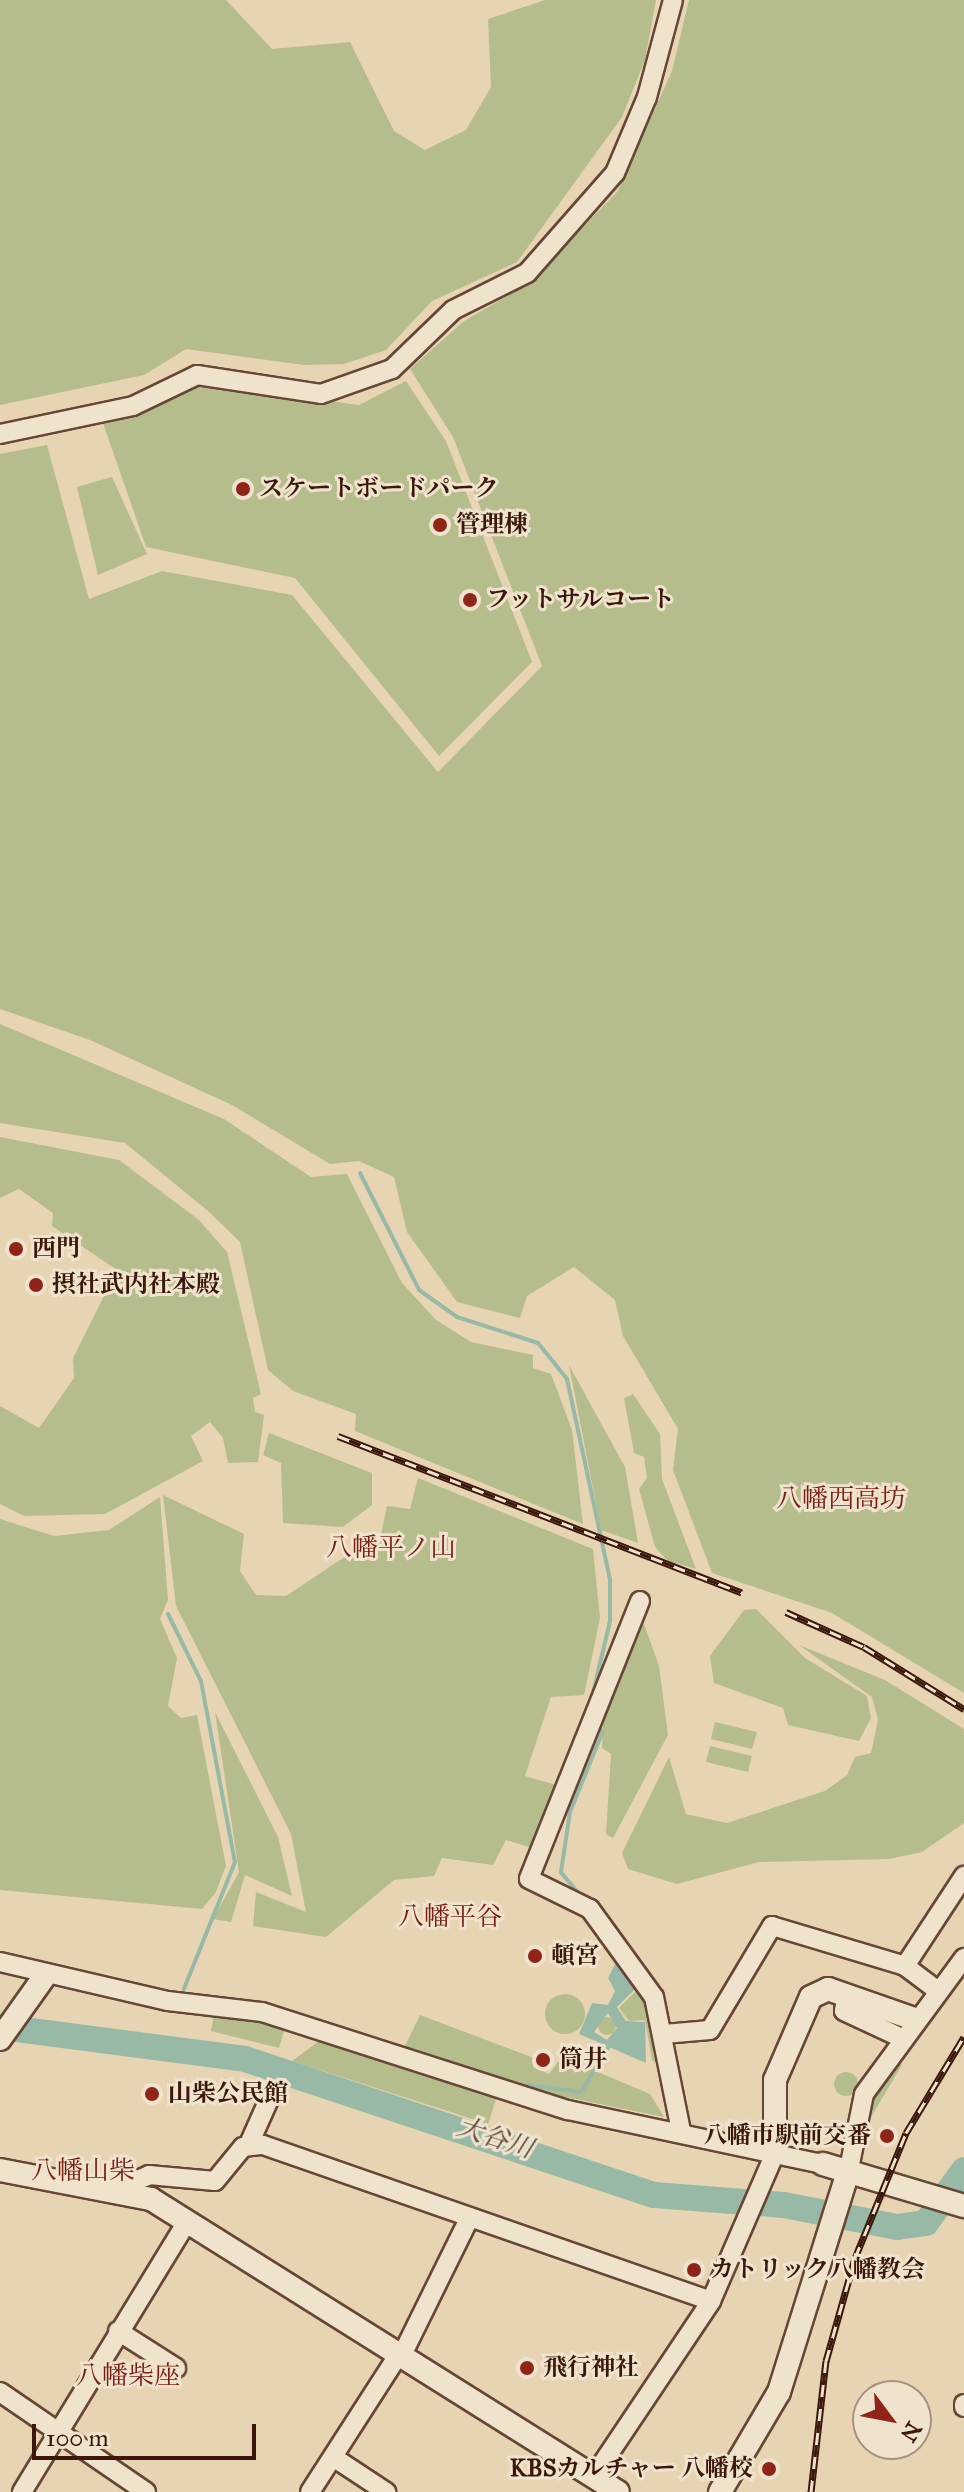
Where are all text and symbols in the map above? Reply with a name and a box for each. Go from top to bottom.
place label: スケートボードパーク [259,475,499,503]
marker: スケートボードパーク [234,480,252,498]
place label: 管理棟 [456,511,528,539]
marker: 管理棟 [431,516,449,534]
place label: フットサルコート [486,586,678,614]
marker: フットサルコート [461,591,479,609]
place label: 西門 [32,1235,80,1263]
marker: 西門 [7,1240,25,1258]
place label: 摂社武内社本殿 [52,1271,220,1299]
marker: 摂社武内社本殿 [27,1276,45,1294]
district label: 八幡西高坊 [776,1483,906,1515]
district label: 八幡平ノ山 [326,1532,456,1564]
district label: 八幡平谷 [398,1901,502,1933]
place label: 頓宮 [551,1942,599,1970]
marker: 頓宮 [526,1947,544,1965]
place label: 筒井 [559,2046,607,2074]
marker: 筒井 [534,2051,552,2069]
place label: 山柴公民館 [168,2080,288,2108]
marker: 山柴公民館 [143,2085,161,2103]
water label: 大谷川 [453,2111,537,2165]
place label: 八幡市駅前交番 [703,2122,871,2150]
marker: 八幡市駅前交番 [878,2127,896,2145]
district label: 八幡山柴 [31,2155,135,2187]
place label: カトリック八幡教会 [710,2256,926,2284]
marker: カトリック八幡教会 [685,2261,703,2279]
place label: 飛行神社 [543,2354,639,2382]
marker: 飛行神社 [518,2359,536,2377]
district label: 八幡柴座 [76,2360,180,2392]
north arrow [852,2380,932,2460]
scale bar [36,2408,260,2458]
text: N [895,2417,927,2447]
text: 100 m [46,2423,109,2453]
place label: KBSカルチャー 八幡校 [509,2455,753,2483]
marker: KBSカルチャー 八幡校 [760,2460,778,2478]

